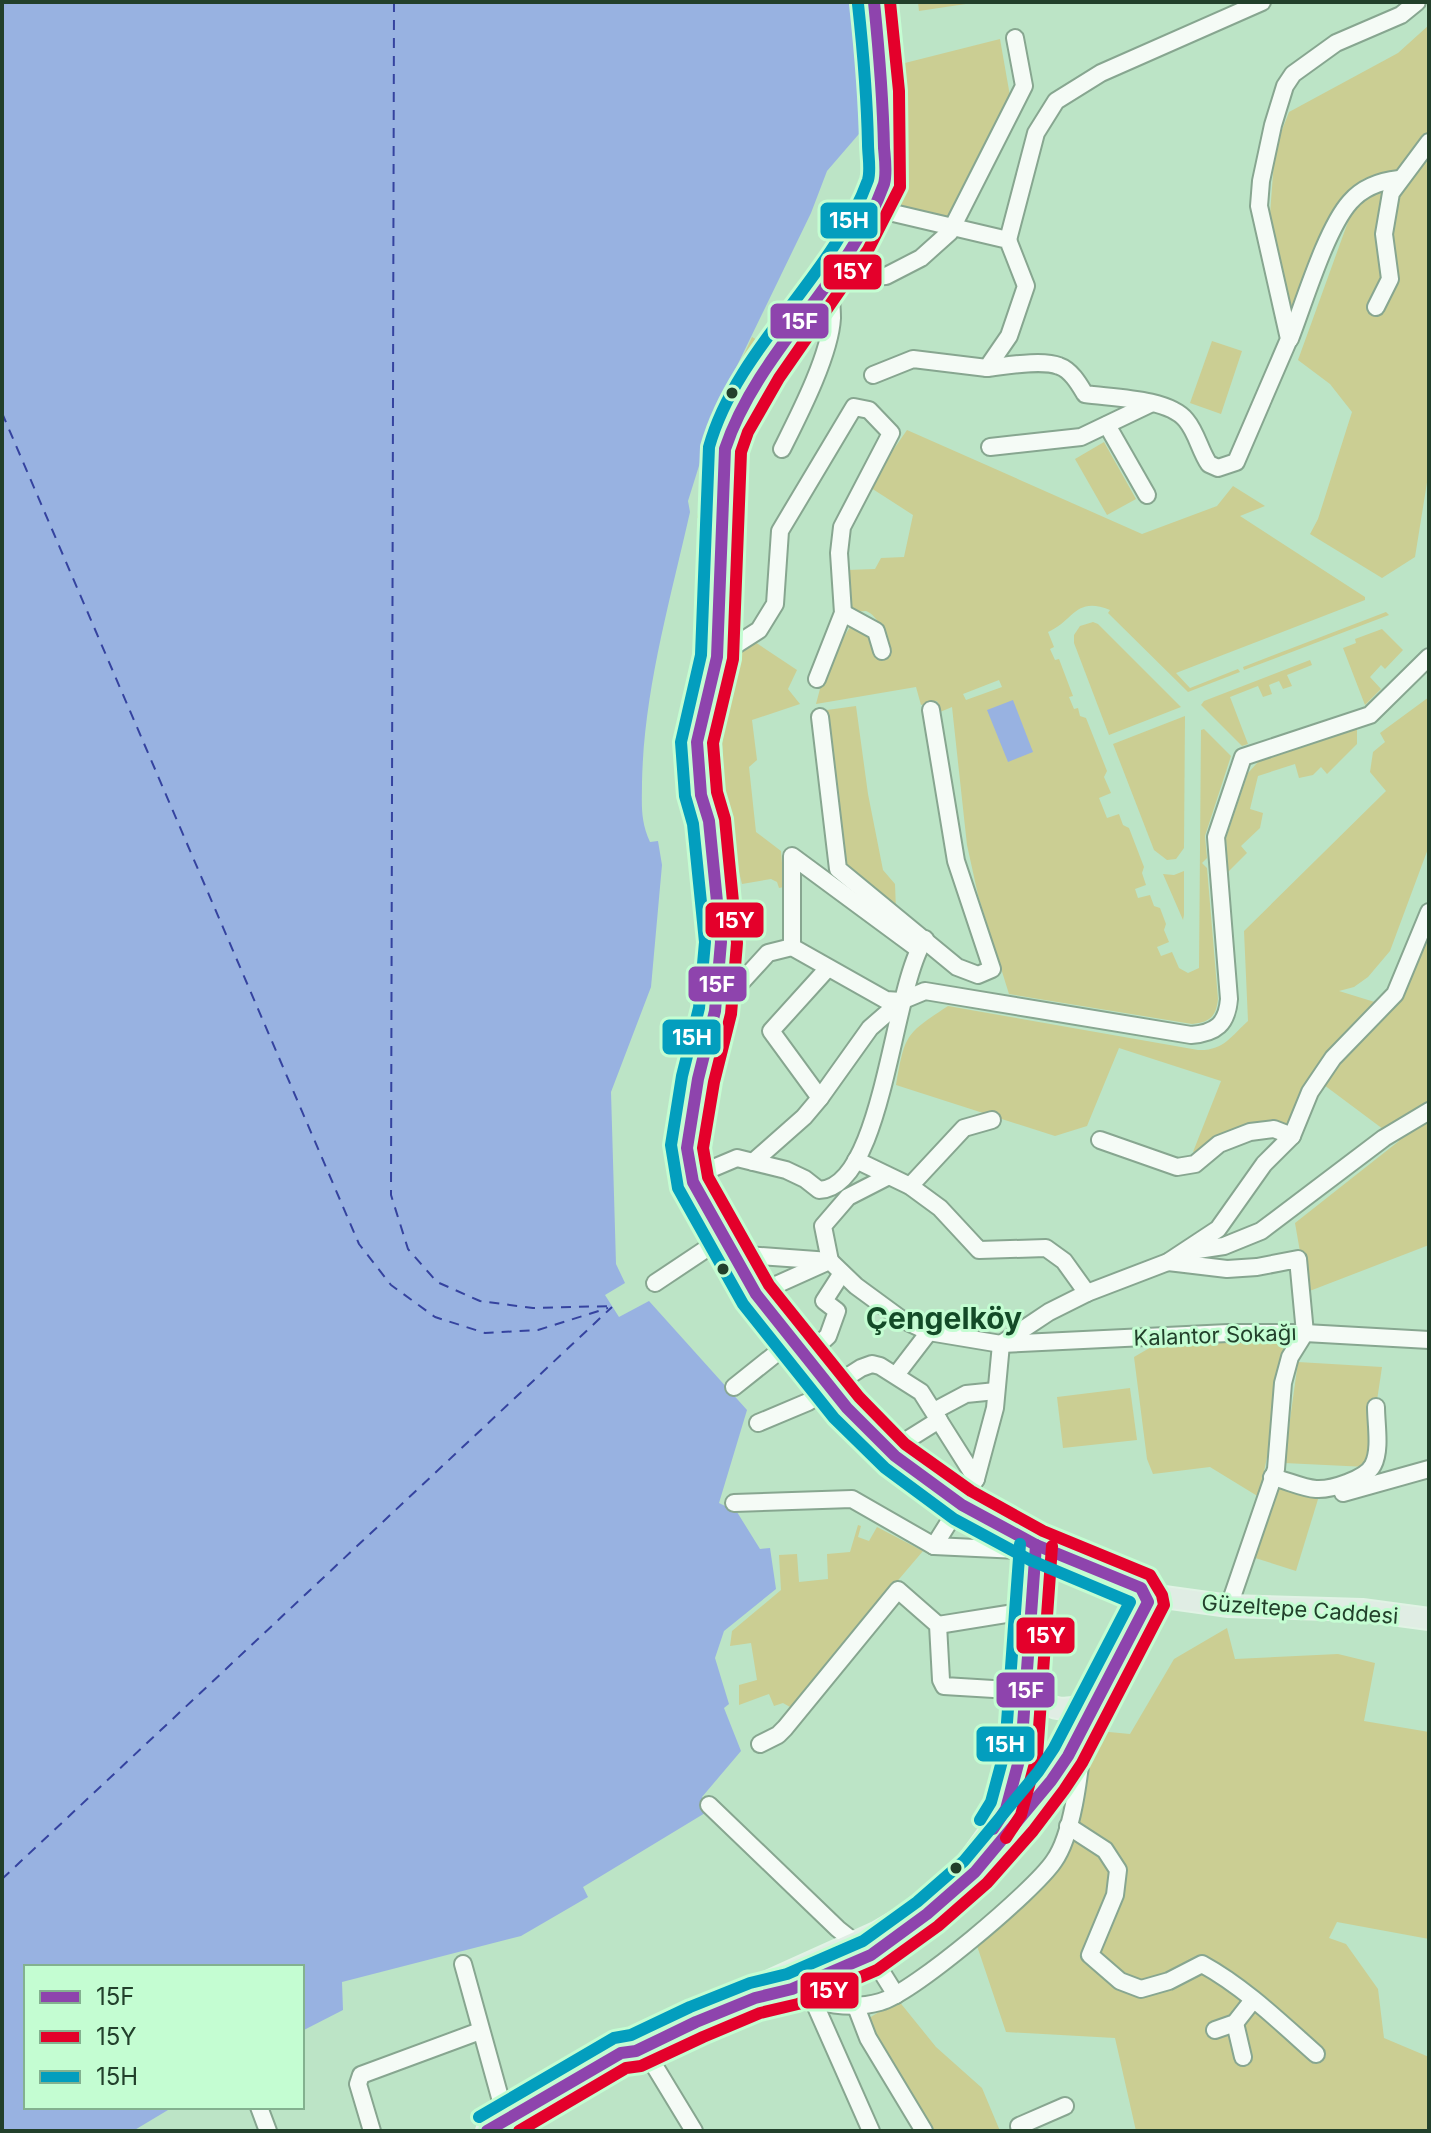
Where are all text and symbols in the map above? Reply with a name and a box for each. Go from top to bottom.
line badge: 15H [819,201,879,240]
text: 15H [829,207,869,233]
line badge: 15Y [822,253,883,291]
text: 15Y [833,258,873,284]
line badge: 15F [769,302,830,340]
text: 15F [782,308,818,334]
unlabelled marker [724,385,740,401]
line badge: 15Y [704,901,765,939]
text: 15Y [715,907,755,933]
line badge: 15F [687,965,748,1003]
text: 15F [699,971,735,997]
line badge: 15H [661,1018,722,1056]
text: 15H [672,1024,712,1050]
unlabelled marker [715,1261,731,1277]
district label: Çengelköy [866,1300,1022,1336]
street label: Kalantor Sokağı [1133,1319,1297,1351]
street label: Güzeltepe Caddesi [1201,1589,1399,1629]
line badge: 15Y [1015,1616,1076,1655]
text: 15Y [1026,1622,1066,1648]
line badge: 15F [995,1671,1056,1709]
text: 15F [1008,1677,1044,1703]
line badge: 15H [975,1725,1036,1763]
text: 15H [985,1731,1025,1757]
unlabelled marker [948,1860,964,1876]
legend [24,1965,304,2109]
line badge: 15Y [799,1971,860,2010]
text: 15Y [809,1977,849,2003]
text: 15F [96,1982,135,2011]
text: 15Y [96,2022,137,2051]
text: 15H [96,2062,138,2091]

